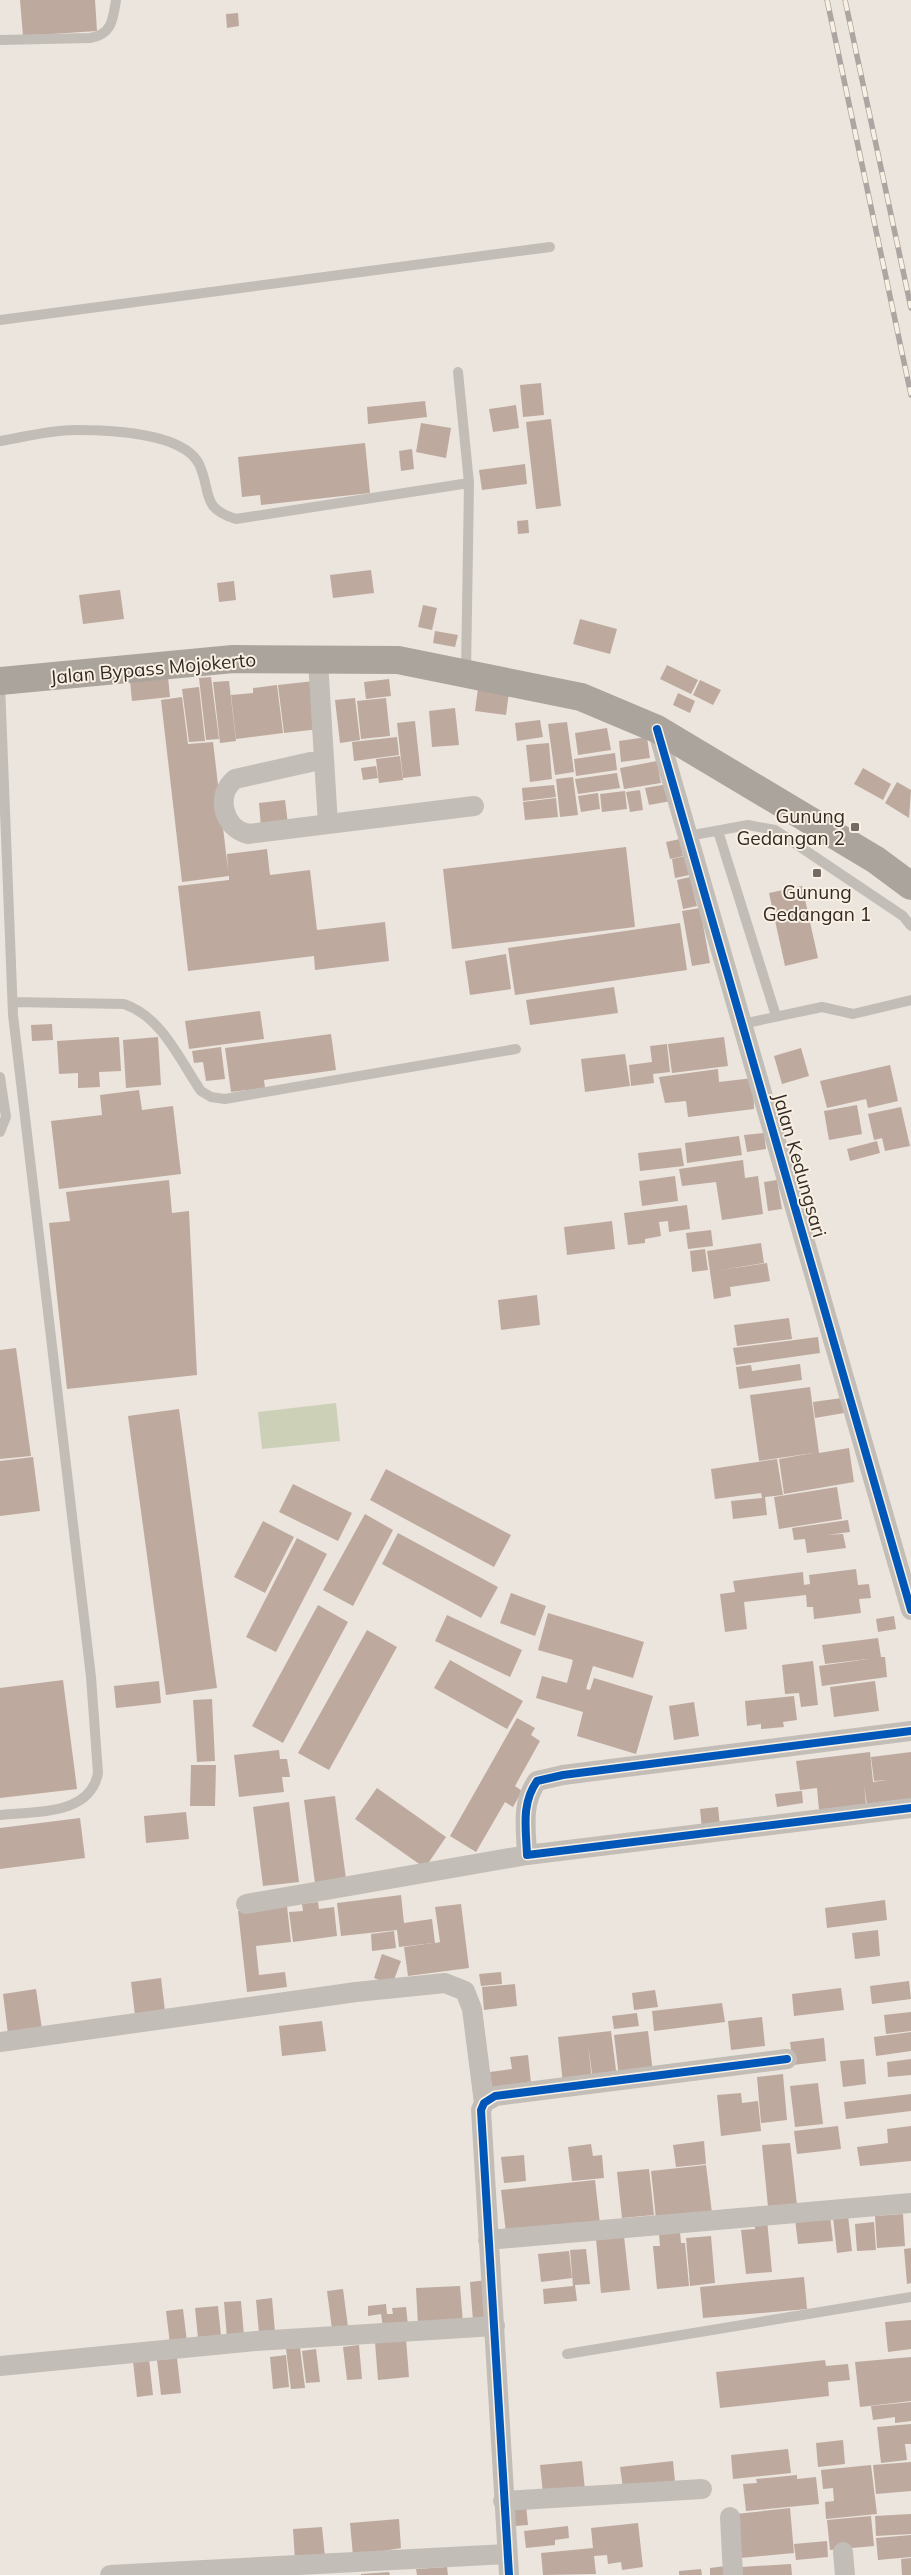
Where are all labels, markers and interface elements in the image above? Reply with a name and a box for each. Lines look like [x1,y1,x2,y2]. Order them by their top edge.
street label: Jalan Bypass Mojokerto [49,647,257,689]
place label: Gunung Gedangan 2 [736,804,845,850]
marker: Gunung Gedangan 2 [849,821,861,833]
marker: Gunung Gedangan 1 [811,867,823,879]
place label: Gunung Gedangan 1 [763,880,871,926]
street label: Jalan Kedungsari [768,1090,832,1240]

